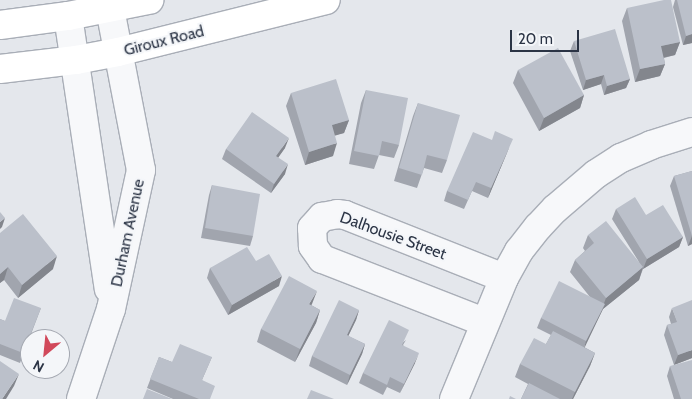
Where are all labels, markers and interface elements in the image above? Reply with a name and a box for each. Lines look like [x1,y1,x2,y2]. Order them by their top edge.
scale bar [512,20,581,52]
street label: Giroux Road [122,22,206,60]
text: 20 m [518,30,553,48]
street label: Durham Avenue [107,177,149,289]
street label: Dalhousie Street [337,208,449,264]
north arrow [20,329,70,379]
text: N [30,356,47,377]

